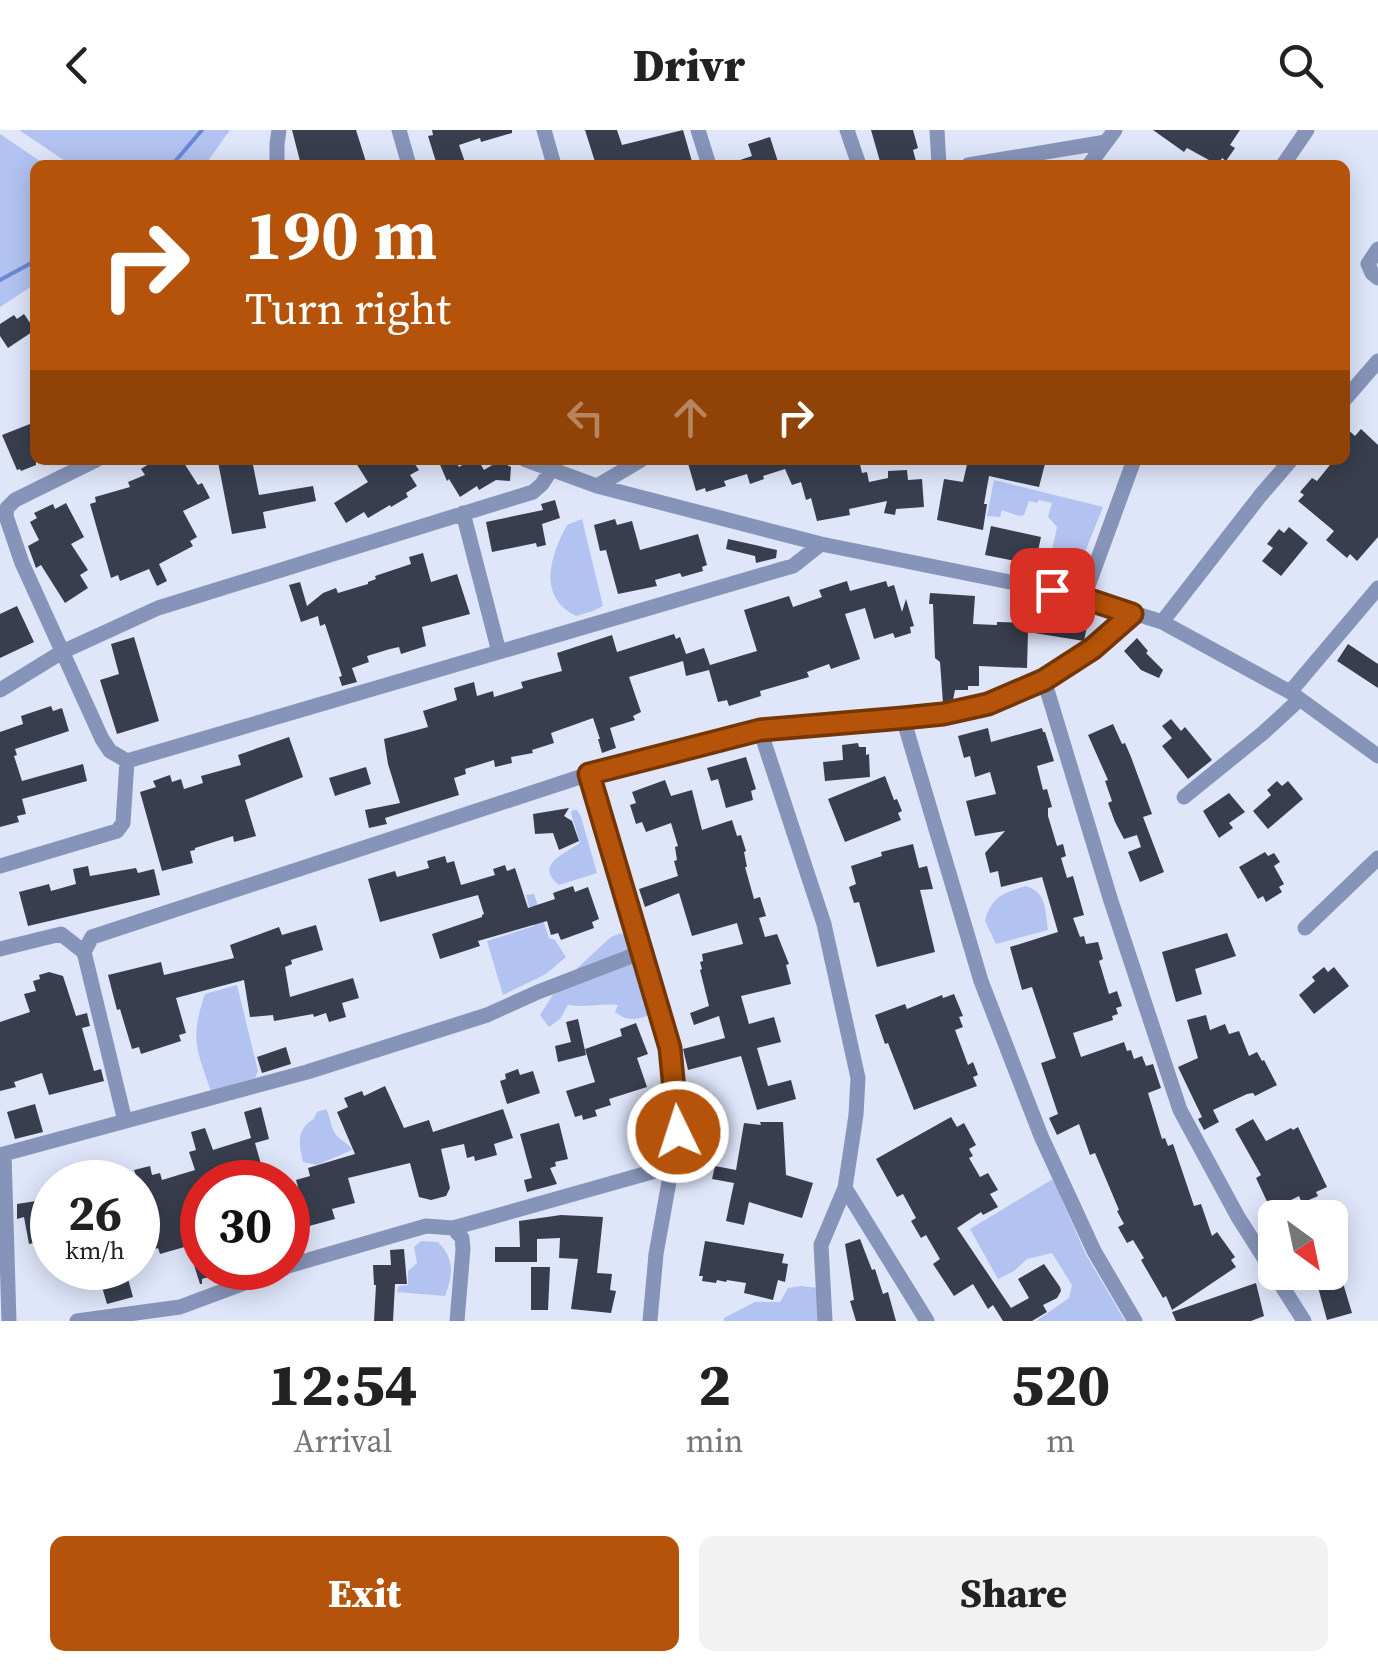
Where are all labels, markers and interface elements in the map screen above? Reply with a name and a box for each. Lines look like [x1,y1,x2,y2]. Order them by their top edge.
text: Drivr [633,34,745,96]
icon: back [50,38,105,93]
icon: search [1273,38,1328,93]
text: 190 m [245,186,437,282]
icon: right [80,200,210,330]
text: Turn right [245,277,451,339]
icon: left [558,390,613,445]
icon: ahead [663,390,718,445]
icon: right [768,390,823,445]
pin [1010,548,1095,633]
icon: arrive [1025,563,1080,618]
position arrow [626,1080,730,1184]
speed limit sign: 30 [180,1160,310,1290]
text: 26 [68,1178,122,1247]
north arrow [1258,1200,1348,1290]
map controls [1258,1200,1348,1290]
text: km/h [65,1233,125,1267]
text: 12:54 [268,1343,418,1425]
text: 2 [698,1343,731,1425]
text: 520 [1011,1343,1110,1425]
text: Arrival [293,1419,392,1463]
text: min [686,1419,743,1463]
text: m [1046,1419,1075,1463]
button: Exit [50,1536,679,1651]
button: Share [699,1536,1328,1651]

